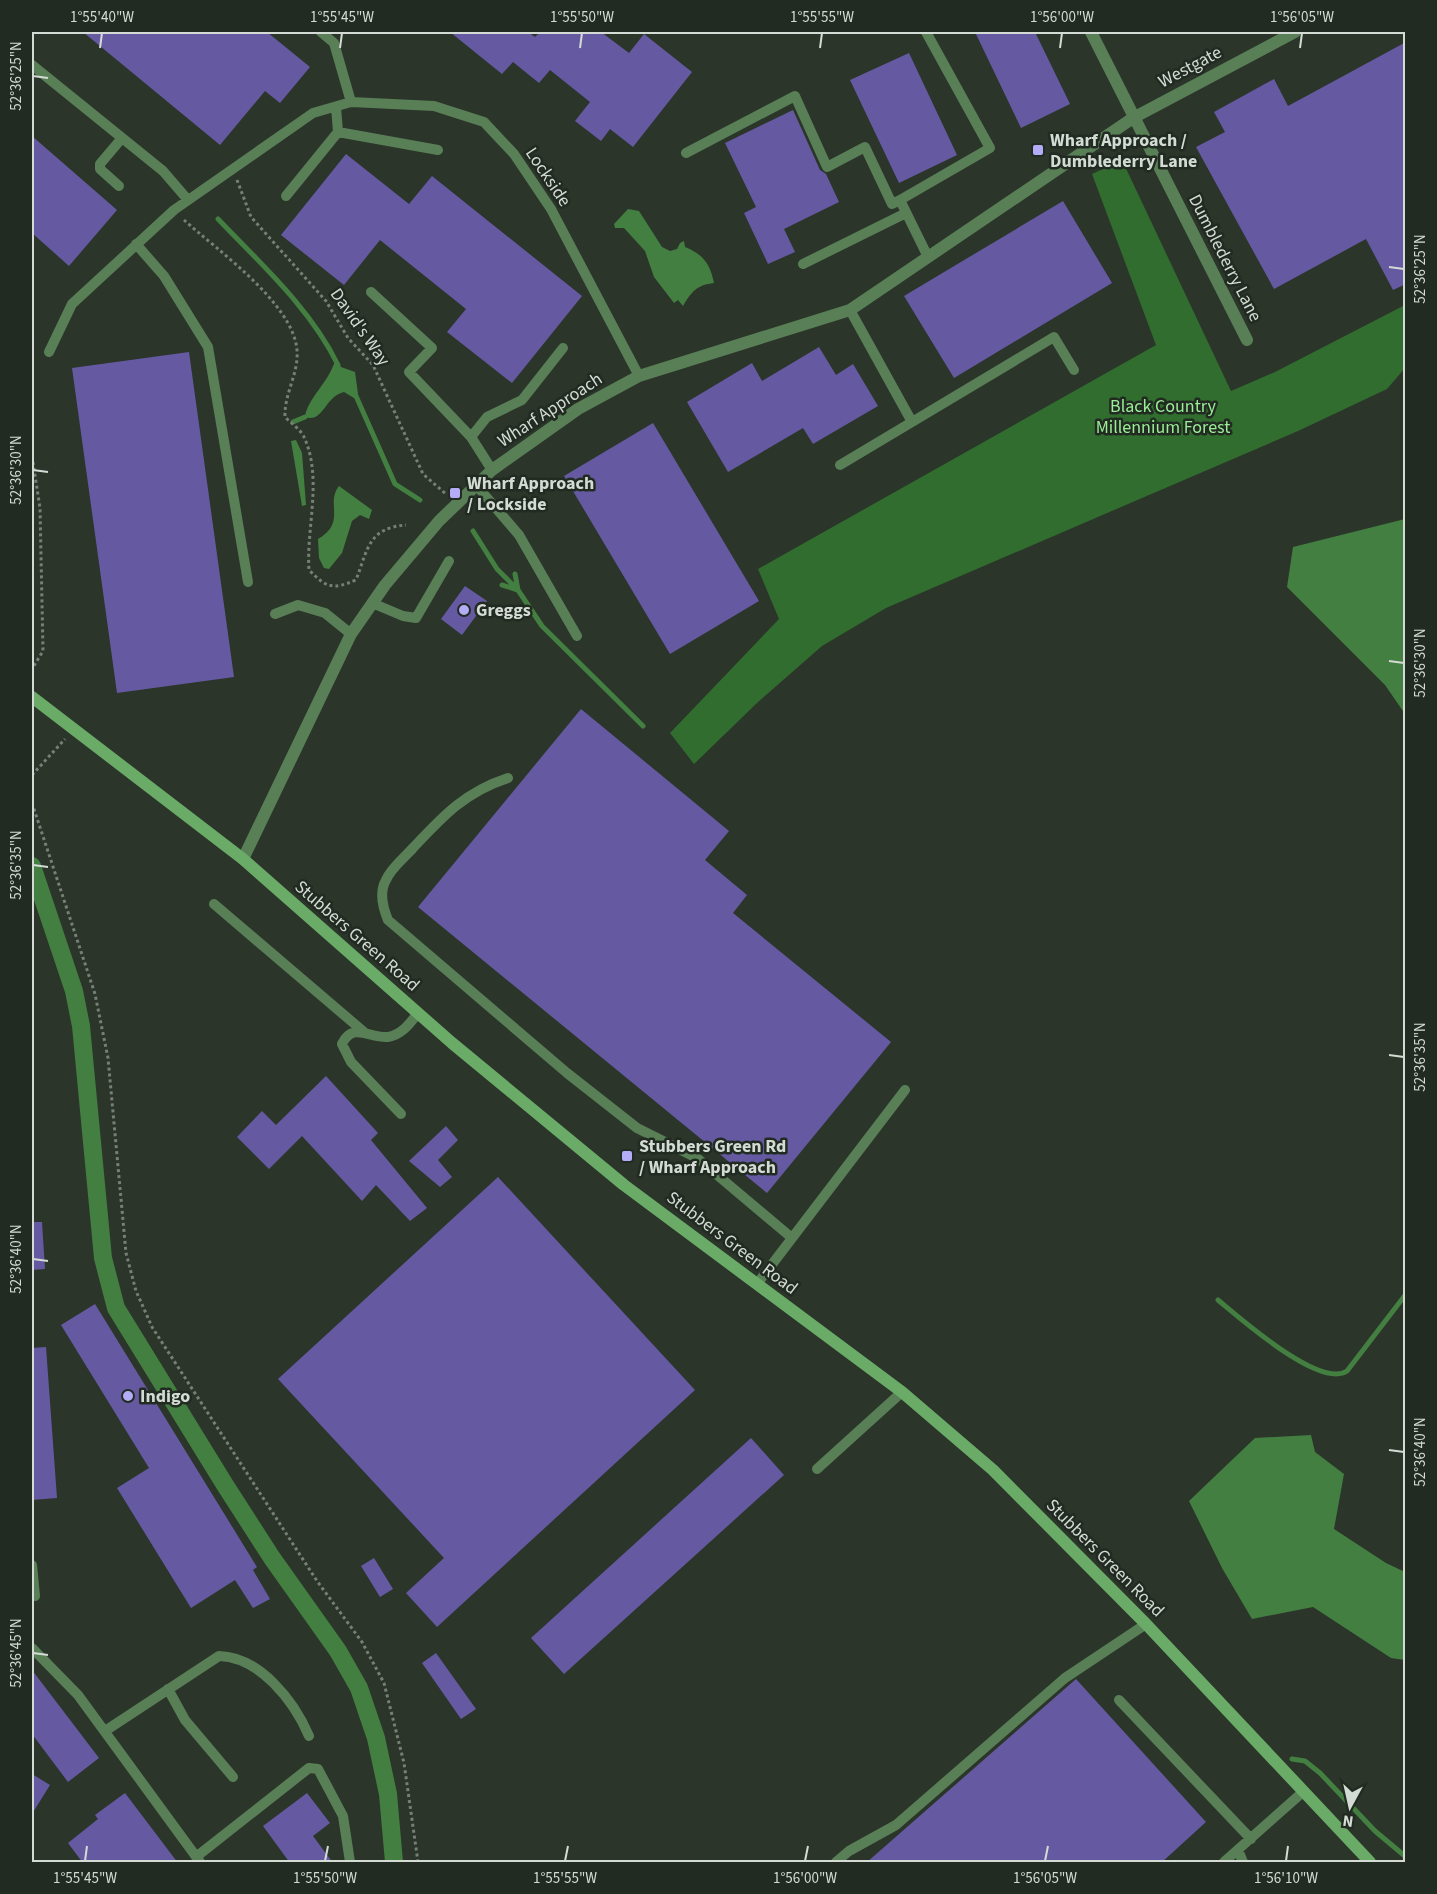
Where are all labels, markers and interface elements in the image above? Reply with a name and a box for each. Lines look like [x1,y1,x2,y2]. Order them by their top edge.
text: 1°55'40"W [70,7,134,28]
text: 1°55'45"W [310,7,374,28]
text: 1°55'50"W [550,7,614,28]
text: 1°55'55"W [790,7,854,28]
text: 1°56'00"W [1030,7,1094,28]
text: 1°56'05"W [1270,7,1334,28]
street label: Westgate [1154,40,1226,94]
text: 52°36'25"N [6,41,27,111]
place label: Wharf Approach / Dumblederry Lane [1050,128,1197,174]
street label: Lockside [519,143,577,212]
marker: Wharf Approach / Dumblederry Lane [1031,143,1045,157]
street label: Dumblederry Lane [1182,190,1268,326]
text: 52°36'25"N [1410,234,1431,304]
street label: David's Way [324,283,396,371]
street label: Wharf Approach [493,367,607,453]
park label: Black Country Millennium Forest [1096,394,1230,440]
text: 52°36'30"N [6,435,27,505]
place label: Wharf Approach / Lockside [467,471,594,517]
marker: Wharf Approach / Lockside [448,486,462,500]
place label: Greggs [476,598,531,623]
marker: Greggs [457,603,471,617]
text: 52°36'30"N [1410,628,1431,698]
text: 52°36'35"N [6,830,27,900]
street label: Stubbers Green Road [289,875,425,997]
text: 52°36'35"N [1410,1022,1431,1092]
place label: Stubbers Green Rd / Wharf Approach [639,1134,786,1180]
marker: Stubbers Green Rd / Wharf Approach [620,1149,634,1163]
street label: Stubbers Green Road [661,1185,803,1301]
text: 52°36'40"N [6,1224,27,1294]
place label: Indigo [140,1384,190,1409]
marker: Indigo [121,1389,135,1403]
text: 52°36'40"N [1410,1417,1431,1487]
street label: Stubbers Green Road [1040,1493,1170,1623]
text: 52°36'45"N [6,1618,27,1688]
north arrow [1320,1777,1380,1837]
text: N [1341,1809,1355,1832]
text: 1°55'45"W [53,1868,117,1889]
text: 1°55'50"W [293,1868,357,1889]
text: 1°55'55"W [533,1868,597,1889]
text: 1°56'00"W [773,1868,837,1889]
text: 1°56'05"W [1013,1868,1077,1889]
text: 1°56'10"W [1254,1868,1318,1889]

